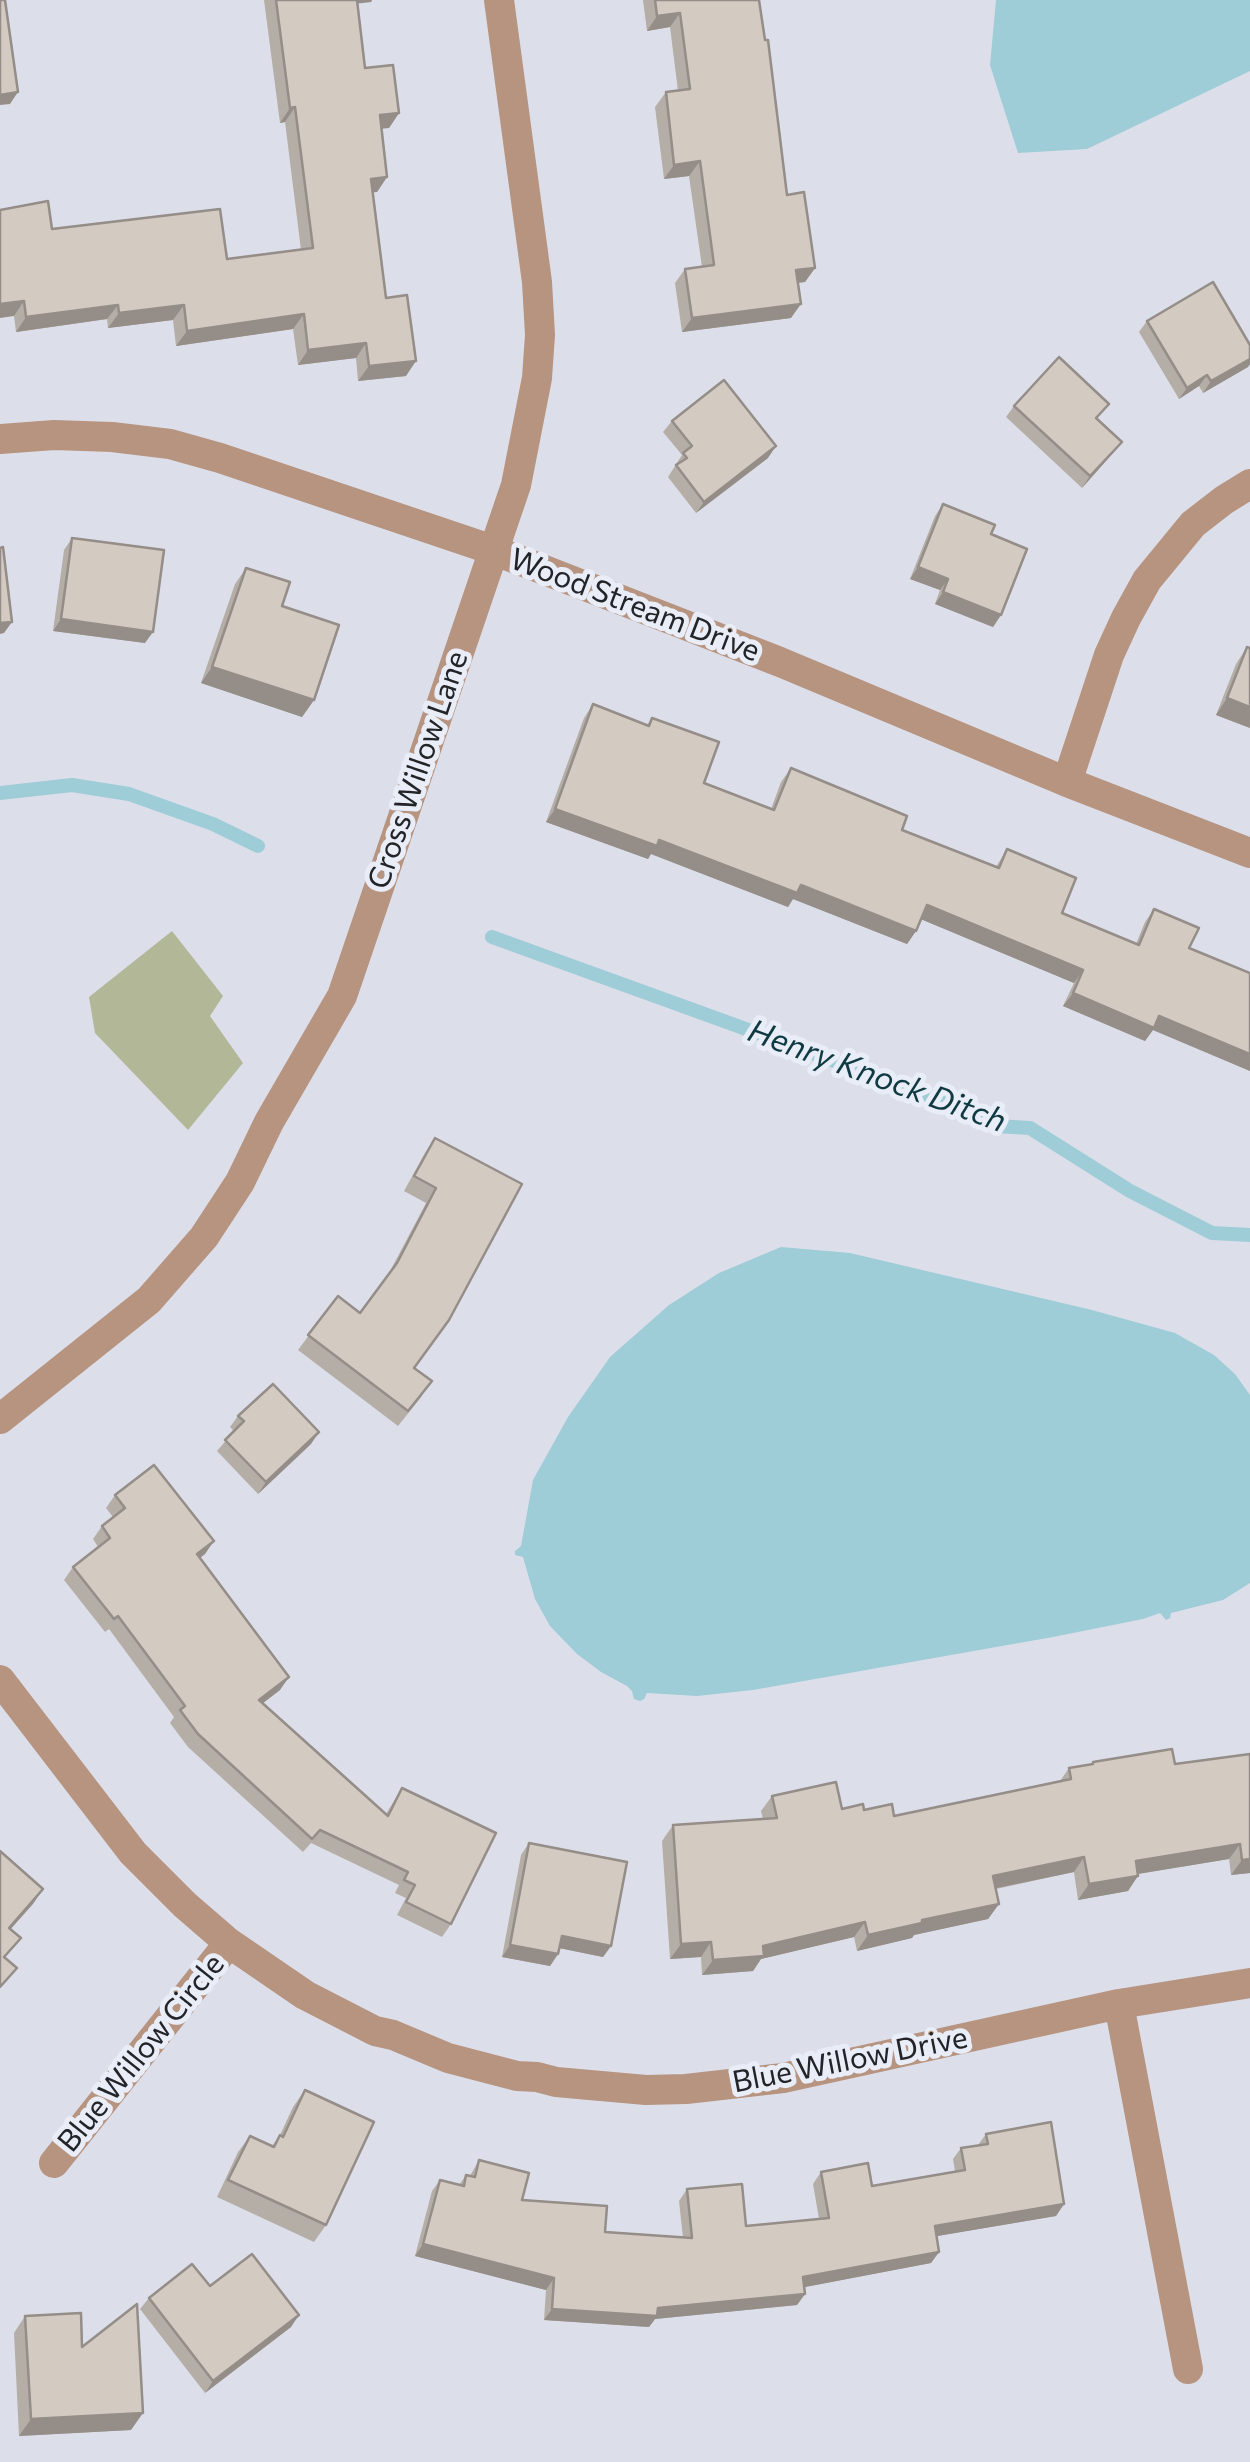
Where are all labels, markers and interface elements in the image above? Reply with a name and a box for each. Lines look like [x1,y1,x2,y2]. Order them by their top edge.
street label: Wood Stream Drive [505,541,765,669]
street label: Cross Willow Lane [360,646,476,894]
water label: Henry Knock Ditch [743,1011,1011,1141]
street label: Blue Willow Circle [50,1947,232,2159]
street label: Blue Willow Drive [730,2020,970,2100]

